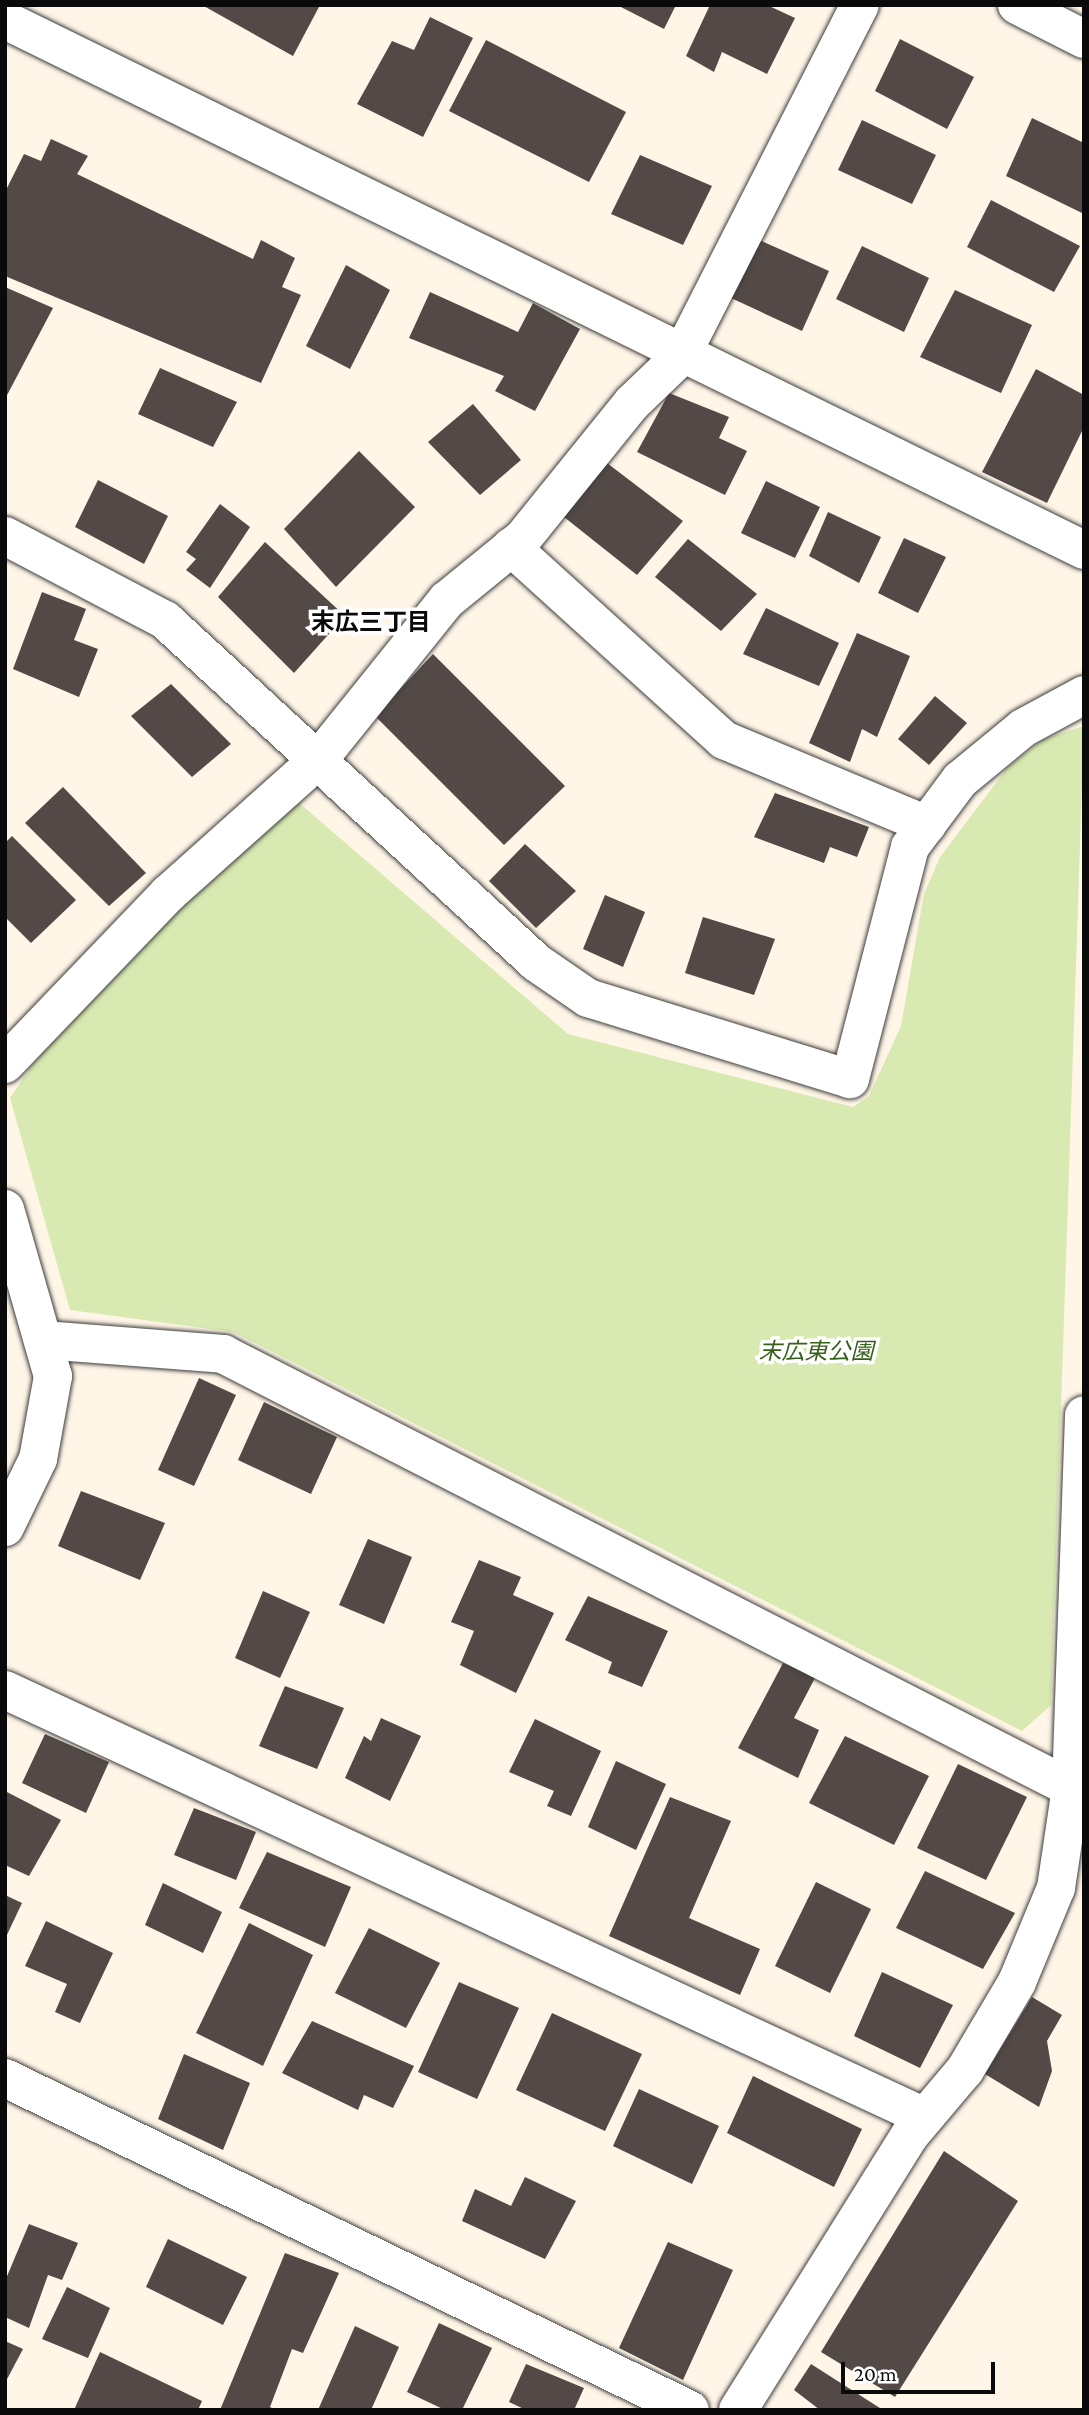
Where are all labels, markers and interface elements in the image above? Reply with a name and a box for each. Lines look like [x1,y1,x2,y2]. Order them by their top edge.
district label: 末広三丁目 [311,608,431,636]
park label: 末広東公園 [759,1337,873,1365]
scale bar [844,2348,998,2392]
text: 20 m [854,2362,897,2386]

